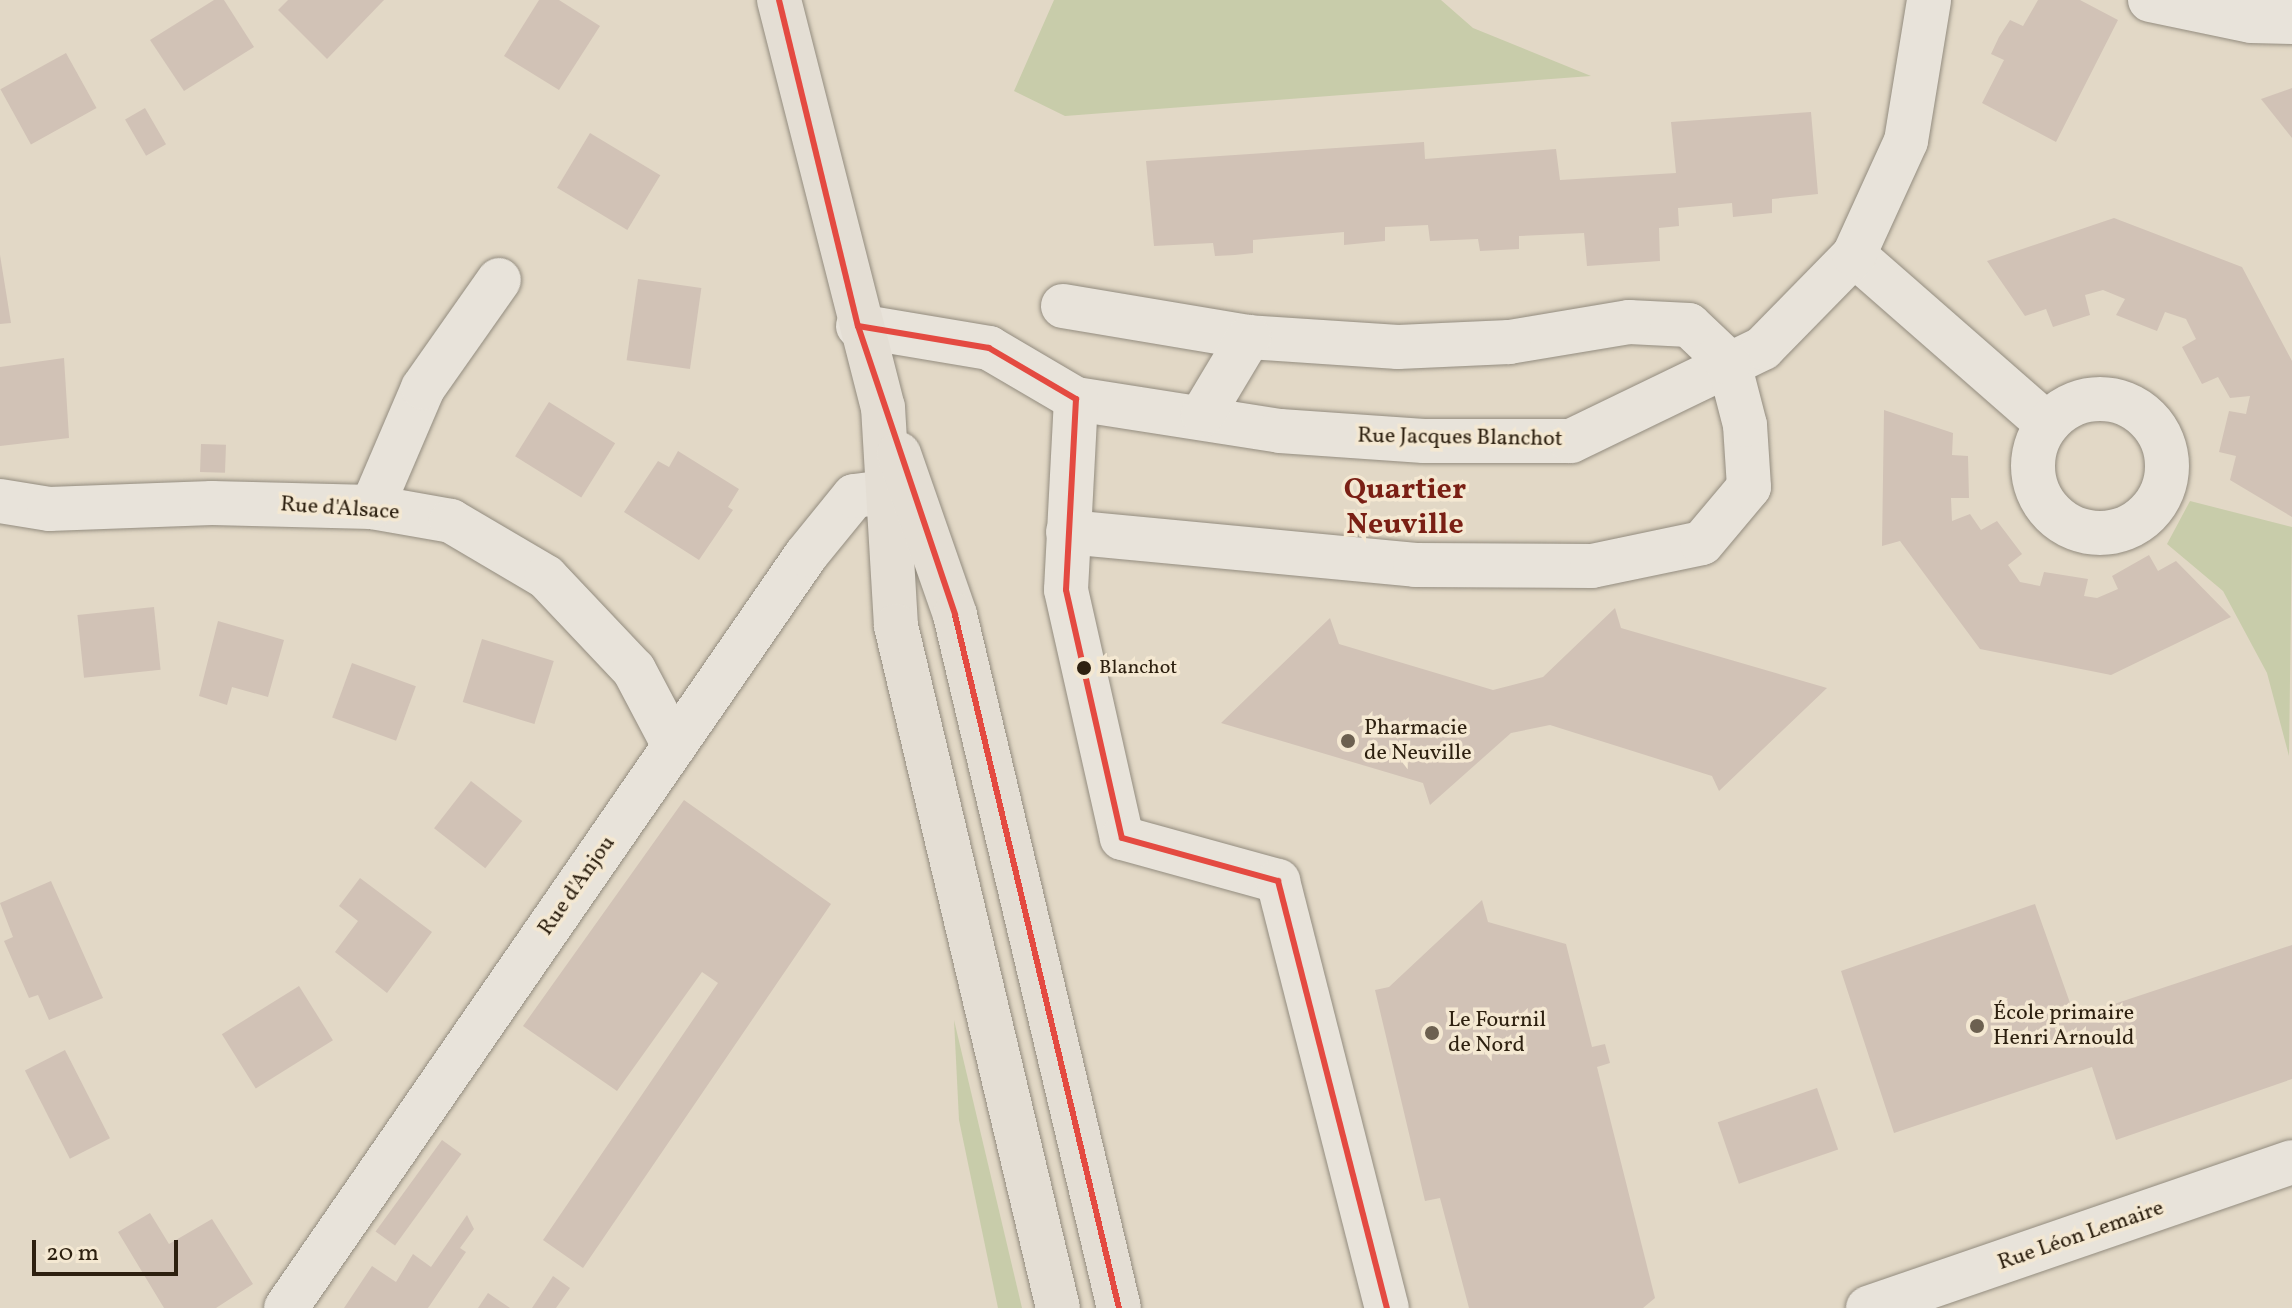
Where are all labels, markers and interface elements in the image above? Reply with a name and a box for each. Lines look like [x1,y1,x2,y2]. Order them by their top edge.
street label: Rue Jacques Blanchot [1357,423,1563,453]
district label: Quartier Neuville [1344,472,1466,542]
street label: Rue d'Alsace [279,492,401,526]
place label: Blanchot [1099,656,1177,680]
marker: Blanchot [1076,660,1092,676]
place label: Pharmacie de Neuville [1364,715,1472,766]
marker: Pharmacie de Neuville [1339,732,1357,750]
street label: Rue d'Anjou [533,831,621,941]
place label: École primaire Henri Arnould [1993,1000,2134,1052]
place label: Le Fournil de Nord [1448,1007,1546,1058]
marker: École primaire Henri Arnould [1968,1017,1986,1035]
marker: Le Fournil de Nord [1423,1024,1441,1042]
street label: Rue Léon Lemaire [1995,1195,2167,1277]
scale bar [36,1224,182,1274]
text: 20 m [46,1237,99,1271]

